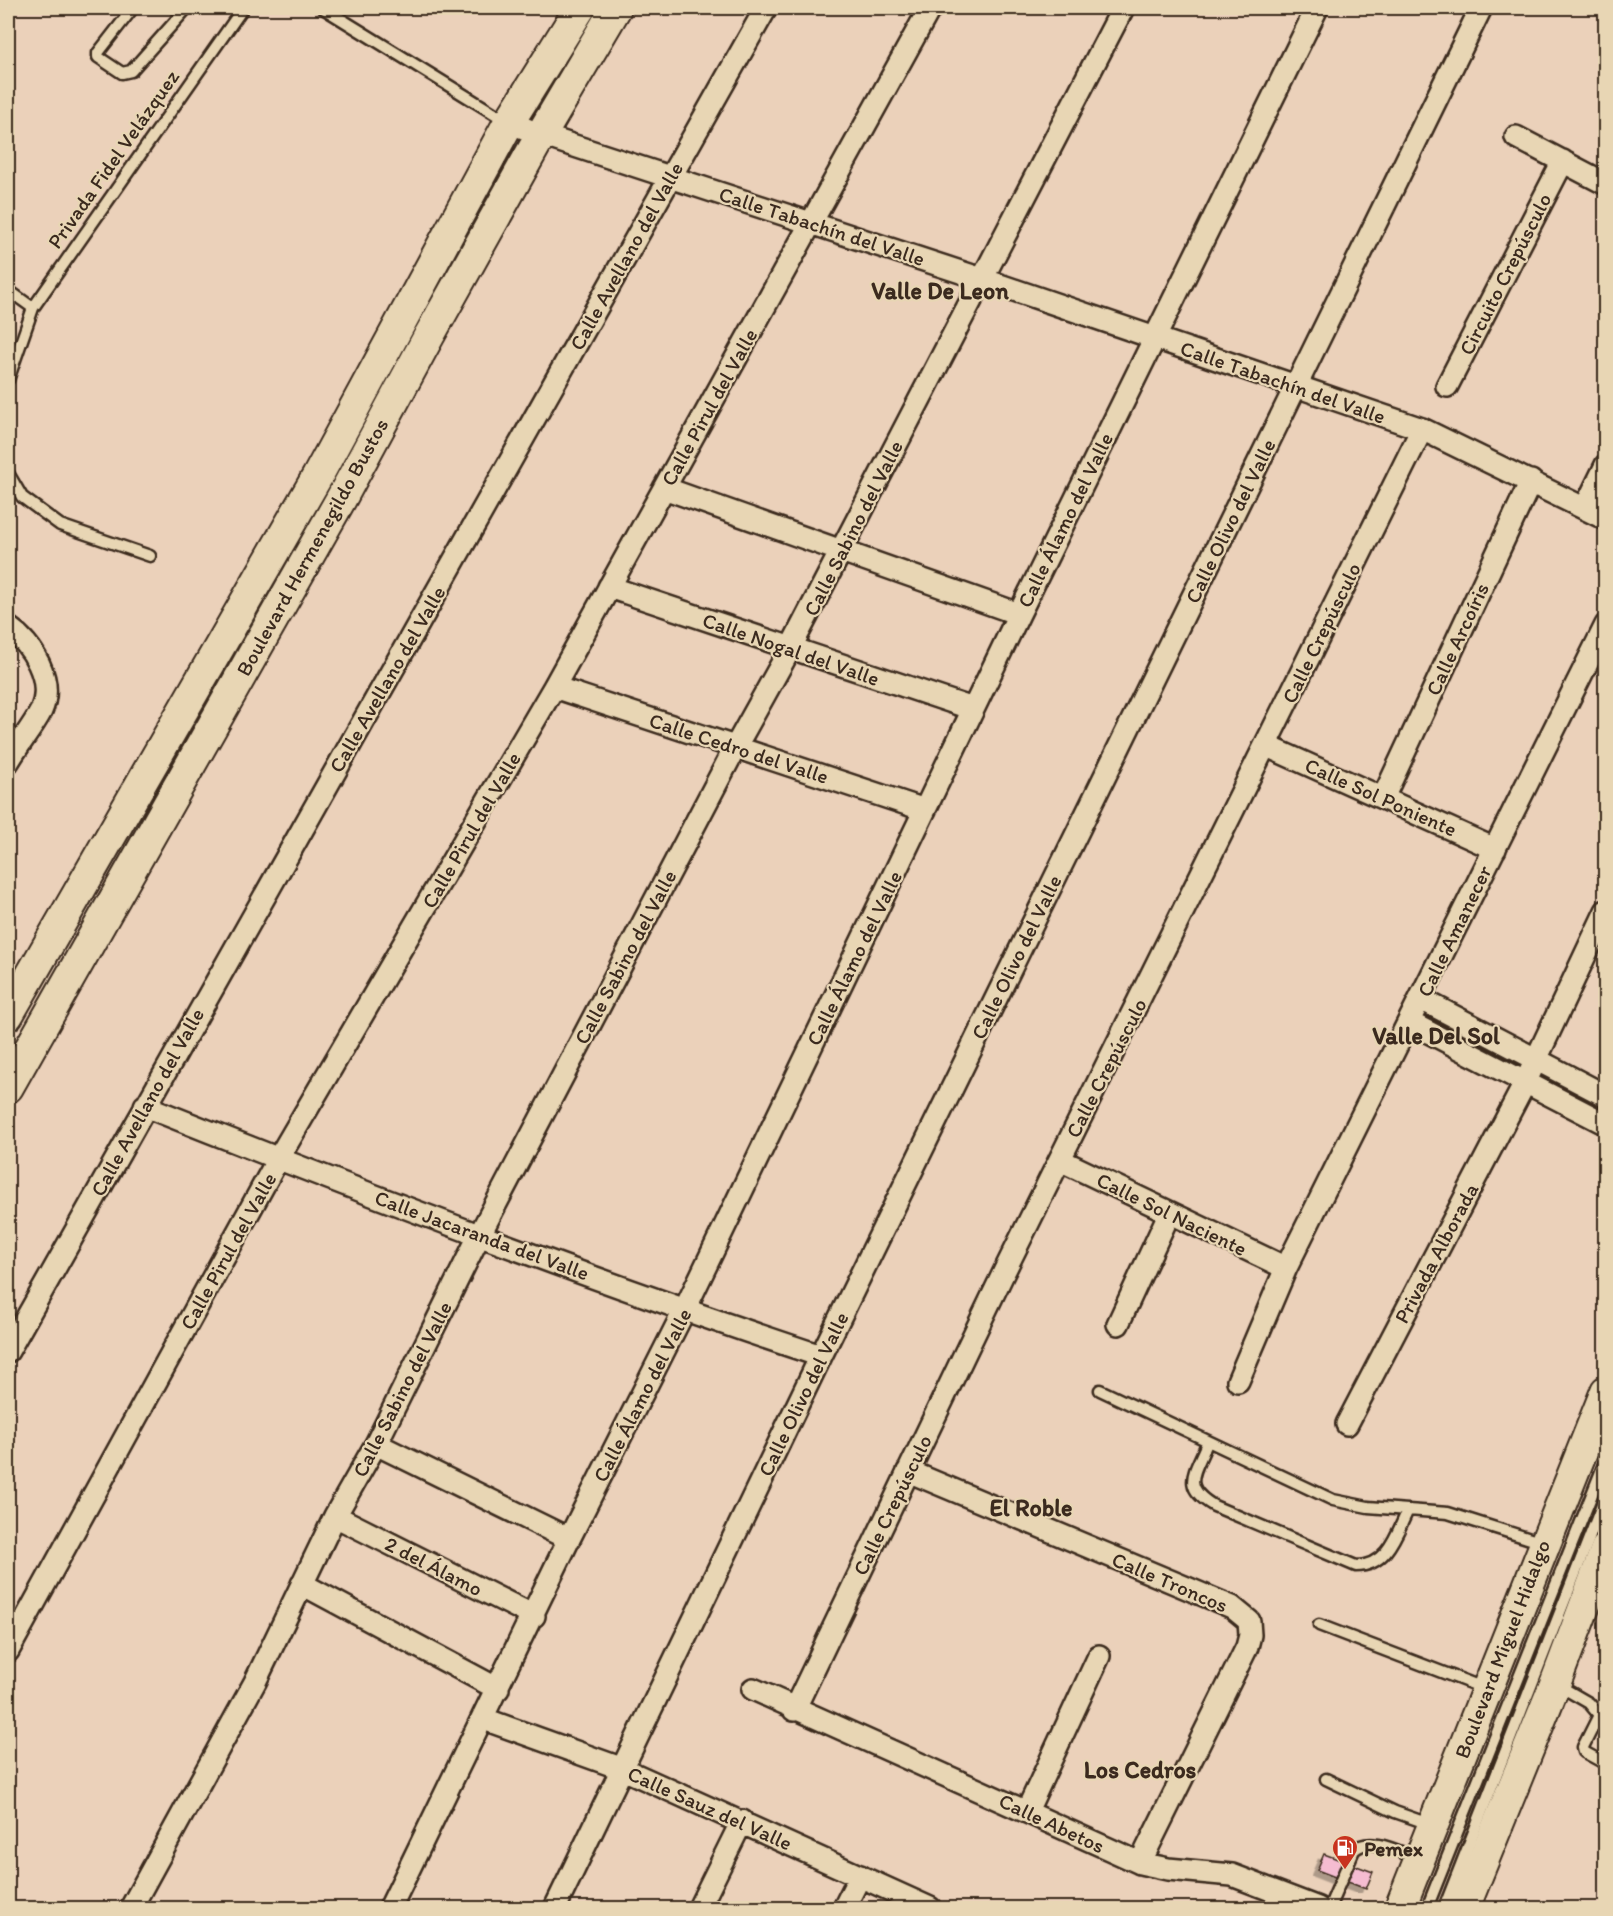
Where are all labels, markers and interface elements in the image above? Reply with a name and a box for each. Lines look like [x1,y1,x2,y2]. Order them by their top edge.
street label: Privada Fidel Velázquez [42,65,184,253]
street label: Calle Avellano del Valle [564,158,688,354]
street label: Calle Tabachín del Valle [716,181,928,271]
street label: Circuito Crepúsculo [1453,189,1557,359]
district label: Valle De Leon [871,276,1009,305]
street label: Calle Pirul del Valle [655,324,763,490]
street label: Calle Tabachín del Valle [1177,335,1389,429]
street label: Boulevard Hermenegildo Bustos [231,414,393,680]
street label: Calle Álamo del Valle [1012,429,1118,611]
street label: Calle Olivo del Valle [1179,435,1281,607]
street label: Calle Sabino del Valle [798,436,908,620]
street label: Calle Crepúsculo [1276,559,1366,707]
street label: Calle Arcoíris [1420,579,1494,699]
street label: Calle Avellano del Valle [323,581,451,777]
street label: Calle Nogal del Valle [699,607,883,691]
street label: Calle Cedro del Valle [646,707,832,789]
street label: Calle Pirul del Valle [416,748,526,912]
street label: Calle Sol Poniente [1301,752,1461,842]
street label: Calle Amanecer [1411,861,1497,1001]
street label: Calle Sabino del Valle [568,866,682,1048]
street label: Calle Álamo del Valle [801,867,907,1049]
street label: Calle Olivo del Valle [965,871,1067,1043]
street label: Calle Crepúsculo [1060,994,1152,1142]
street label: Calle Avellano del Valle [85,1004,209,1200]
district label: Valle Del Sol [1372,1021,1500,1050]
street label: Calle Sol Naciente [1093,1167,1251,1261]
street label: Calle Pirul del Valle [174,1168,282,1334]
street label: Privada Alborada [1389,1179,1483,1327]
street label: Calle Jacaranda del Valle [371,1185,593,1285]
street label: Calle Sabino del Valle [347,1297,457,1481]
street label: Calle Álamo del Valle [587,1304,697,1486]
street label: Calle Olivo del Valle [752,1308,854,1480]
street label: Calle Crepúsculo [847,1431,937,1579]
district label: El Roble [990,1493,1072,1522]
street label: 2 del Álamo [381,1531,487,1601]
street label: Boulevard Miguel Hidalgo [1449,1536,1555,1762]
street label: Calle Troncos [1108,1546,1232,1618]
district label: Los Cedros [1084,1755,1197,1784]
street label: Calle Sauz del Valle [624,1761,796,1855]
street label: Calle Abetos [995,1788,1109,1858]
fuel station icon: Pemex [1330,1833,1360,1871]
place label: Pemex [1364,1836,1423,1861]

